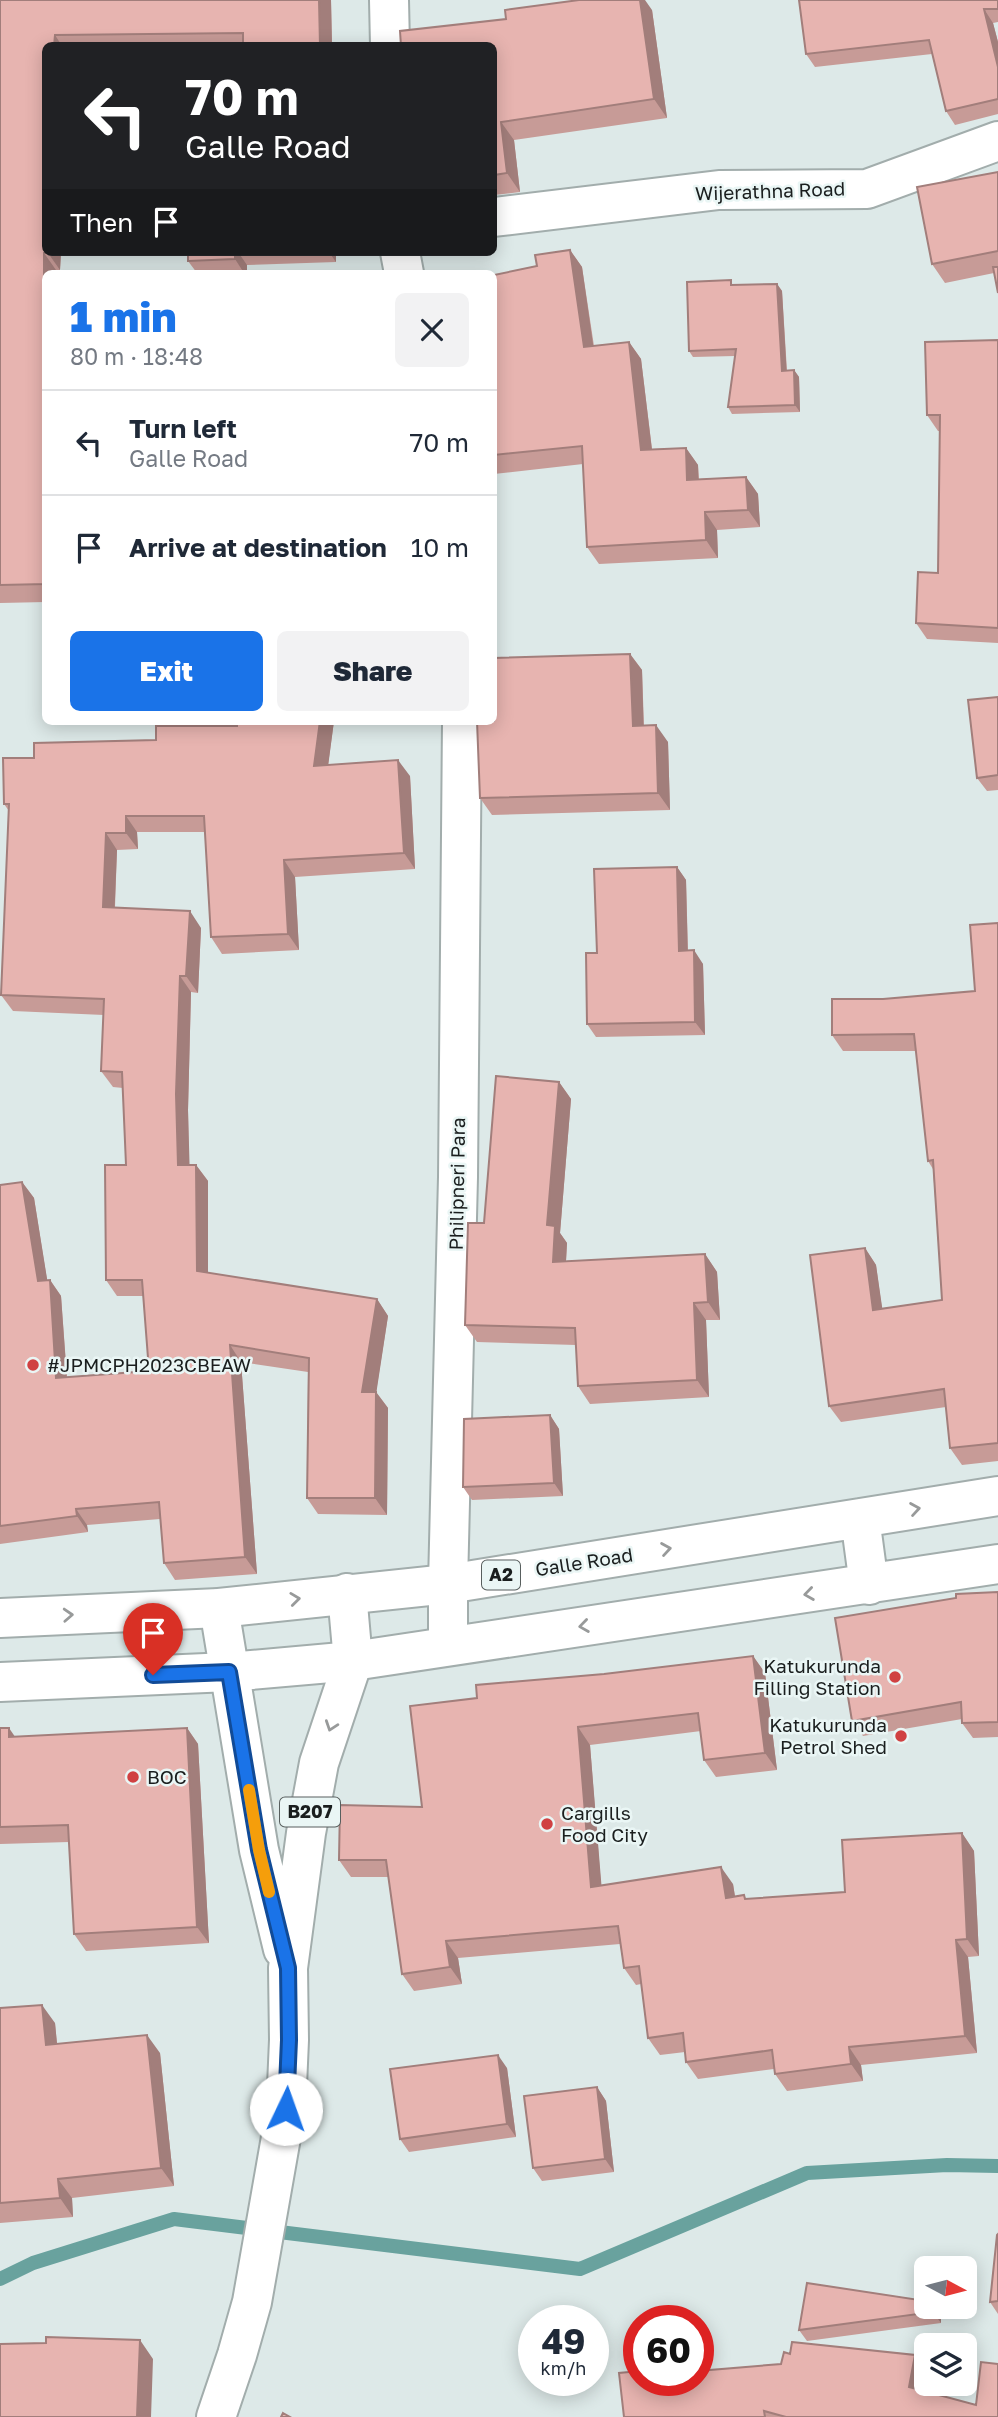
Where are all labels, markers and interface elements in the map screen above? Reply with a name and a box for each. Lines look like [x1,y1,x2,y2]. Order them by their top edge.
text: 70 m [185,67,299,126]
icon: left [70,70,161,161]
text: Galle Road [185,127,351,165]
street label: Wijerathna Road [695,176,845,205]
icon: arrive [147,203,185,241]
text: Then [70,207,133,238]
text: 1 min [70,291,177,341]
button: close [395,293,469,367]
text: 80 m · 18:48 [70,342,203,370]
text: Turn left [129,413,237,444]
icon: left [70,424,108,462]
text: 70 m [410,427,469,458]
text: Galle Road [129,444,248,472]
icon: arrive [70,529,108,567]
text: Arrive at destination [129,532,387,563]
text: 10 m [411,532,469,563]
button: Exit [70,631,263,711]
button: Share [277,631,469,711]
street label: Philipneri Para [444,1117,469,1251]
place label: #JPMCPH2023CBEAW [47,1353,251,1376]
marker: #JPMCPH2023CBEAW [25,1357,41,1373]
one-way arrow [909,1502,921,1517]
street label: Galle Road [534,1542,634,1581]
one-way arrow [660,1542,672,1557]
road number: A2 [482,1560,520,1590]
one-way arrow [804,1586,815,1601]
one-way arrow [289,1591,301,1606]
pin [123,1603,183,1675]
one-way arrow [63,1608,74,1623]
icon: arrive [134,1614,172,1652]
one-way arrow [578,1619,590,1634]
place label: Katukurunda Filling Station [754,1654,881,1699]
marker: Katukurunda Filling Station [887,1669,903,1685]
place label: Katukurunda Petrol Shed [769,1713,887,1758]
one-way arrow [325,1719,339,1731]
marker: Katukurunda Petrol Shed [893,1728,909,1744]
place label: BOC [147,1765,187,1788]
marker: BOC [125,1769,141,1785]
road number: B207 [280,1798,340,1826]
place label: Cargills Food City [561,1801,648,1846]
marker: Cargills Food City [539,1816,555,1832]
position arrow [249,2072,323,2146]
north arrow [914,2256,976,2319]
map controls [914,2256,977,2396]
speed limit sign: 60 [623,2305,714,2396]
text: 49 [541,2320,586,2362]
button: layers [914,2333,977,2396]
text: km/h [541,2357,586,2379]

